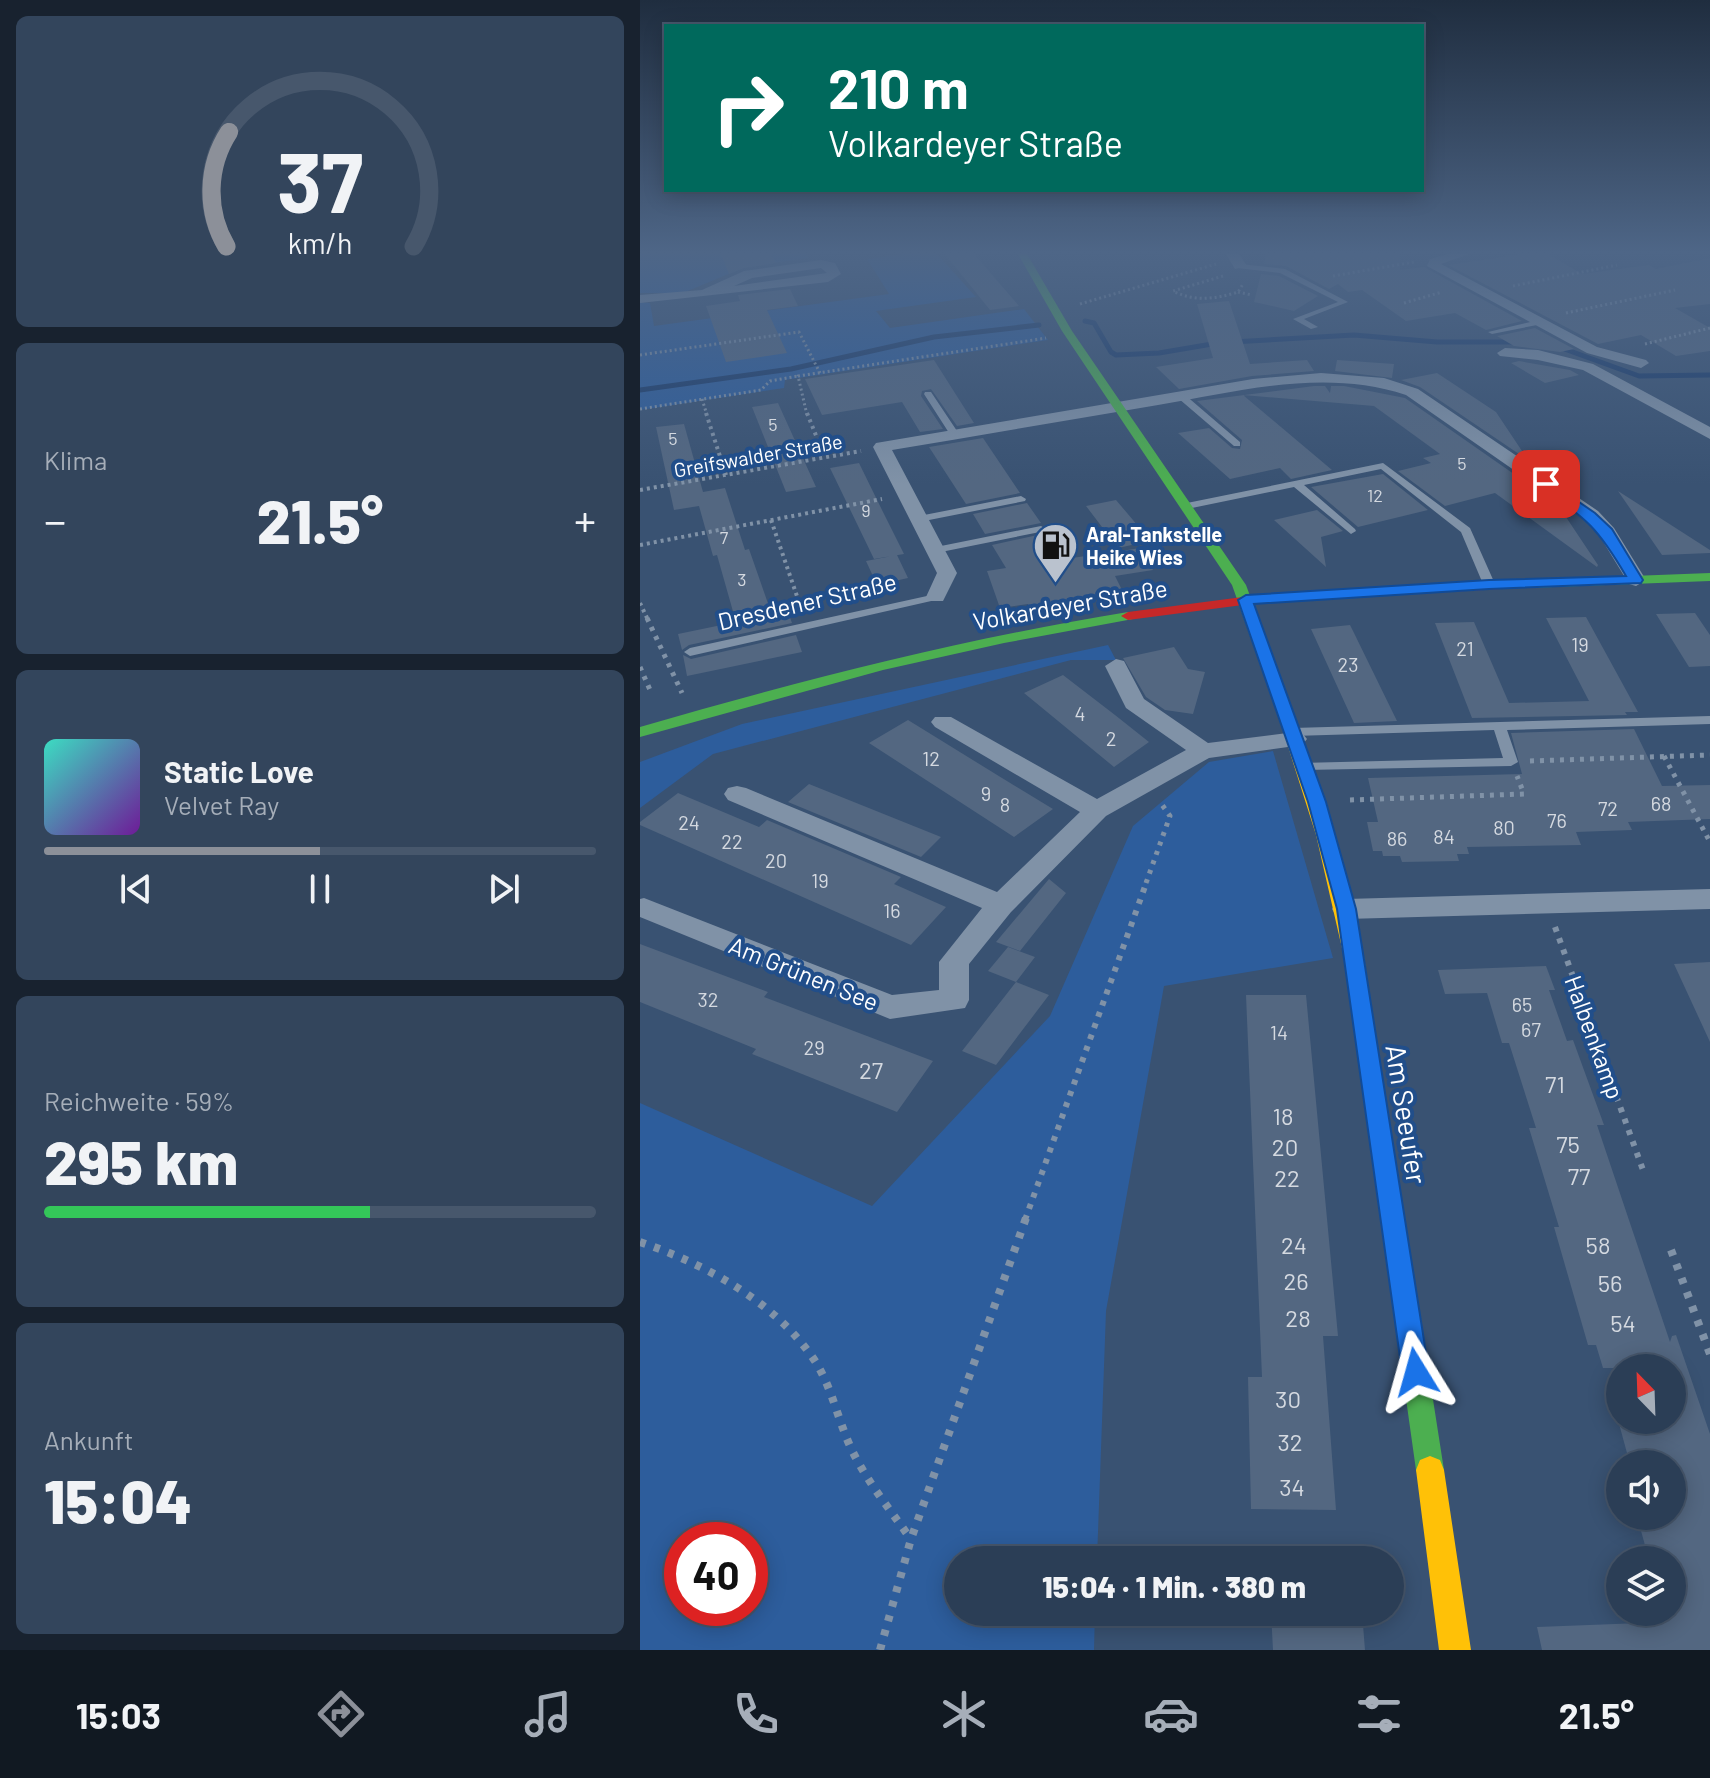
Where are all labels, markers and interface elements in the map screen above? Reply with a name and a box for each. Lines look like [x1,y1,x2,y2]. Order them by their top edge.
text: 210 m [828,53,969,120]
icon: right [696,56,800,160]
text: Volkardeyer Straße [828,121,1123,164]
text: 37 [277,130,363,230]
text: km/h [288,226,352,261]
house number: 5 [768,413,778,435]
house number: 5 [668,427,678,449]
street label: Greifswalder Straße [672,428,844,482]
text: Klima [44,444,107,475]
pin [1512,450,1580,518]
house number: 5 [1457,452,1467,474]
icon: arrive [1524,462,1568,506]
text: 21.5° [257,484,383,556]
house number: 12 [1367,484,1383,506]
text: − [44,493,66,546]
text: + [574,493,596,546]
house number: 9 [861,499,871,521]
fuel station icon: Aral-Tankstelle Heike Wies [1031,522,1079,585]
place label: Aral-Tankstelle Heike Wies [1086,522,1222,569]
house number: 7 [720,526,729,548]
street label: Dresdener Straße [715,566,899,636]
house number: 3 [737,568,747,590]
street label: Volkardeyer Straße [971,573,1169,635]
house number: 19 [1571,632,1589,656]
house number: 21 [1456,636,1474,660]
house number: 23 [1338,652,1358,676]
house number: 4 [1074,701,1086,725]
house number: 2 [1106,726,1116,750]
house number: 12 [922,746,940,770]
text: Static Love [164,753,314,789]
house number: 9 [981,781,991,805]
text: Velvet Ray [164,789,279,820]
house number: 68 [1651,791,1671,815]
house number: 8 [1000,792,1010,816]
house number: 72 [1598,796,1618,820]
house number: 76 [1547,808,1567,832]
house number: 24 [678,810,700,834]
house number: 80 [1493,815,1515,839]
house number: 84 [1433,824,1455,848]
house number: 86 [1387,826,1407,850]
house number: 22 [721,829,743,853]
house number: 20 [765,848,787,872]
icon: previous [114,867,158,911]
icon: pause [298,867,342,911]
icon: next [482,867,526,911]
house number: 19 [811,868,829,892]
house number: 16 [883,898,901,922]
street label: Am Grünen See [725,930,883,1016]
street label: Halbenkamp [1559,971,1631,1103]
house number: 32 [697,987,719,1011]
house number: 65 [1512,992,1532,1016]
house number: 67 [1521,1017,1541,1041]
house number: 14 [1270,1020,1288,1044]
house number: 29 [803,1035,825,1059]
street label: Am Seeufer [1379,1042,1435,1186]
house number: 27 [859,1055,883,1084]
house number: 71 [1545,1069,1565,1098]
text: Reichweite · 59% [44,1085,234,1116]
house number: 18 [1273,1101,1293,1130]
text: 295 km [44,1125,238,1197]
house number: 75 [1556,1129,1580,1158]
house number: 20 [1272,1132,1298,1161]
house number: 77 [1568,1161,1590,1190]
house number: 22 [1274,1163,1300,1192]
house number: 24 [1281,1230,1307,1259]
house number: 58 [1586,1230,1610,1259]
house number: 26 [1283,1266,1309,1295]
house number: 56 [1598,1268,1622,1297]
house number: 28 [1285,1303,1311,1332]
house number: 54 [1610,1308,1636,1337]
position arrow [1374,1330,1458,1414]
north arrow [1606,1354,1686,1434]
map controls [1606,1354,1686,1626]
house number: 30 [1275,1384,1301,1413]
text: Ankunft [44,1424,133,1455]
house number: 32 [1277,1427,1303,1456]
button: sound [1606,1450,1686,1530]
text: 15:04 [44,1464,192,1536]
house number: 34 [1279,1472,1305,1501]
speed limit sign: 40 [664,1522,768,1626]
button: layers [1606,1546,1686,1626]
text: 15:04 · 1 Min. · 380 m [1042,1568,1306,1604]
icon: directions [313,1686,369,1742]
icon: music [520,1686,576,1742]
icon: phone [728,1686,784,1742]
icon: climate [936,1686,992,1742]
icon: car [1143,1686,1199,1742]
icon: filters [1351,1686,1407,1742]
text: 15:03 [76,1693,161,1736]
text: 21.5° [1559,1693,1634,1736]

